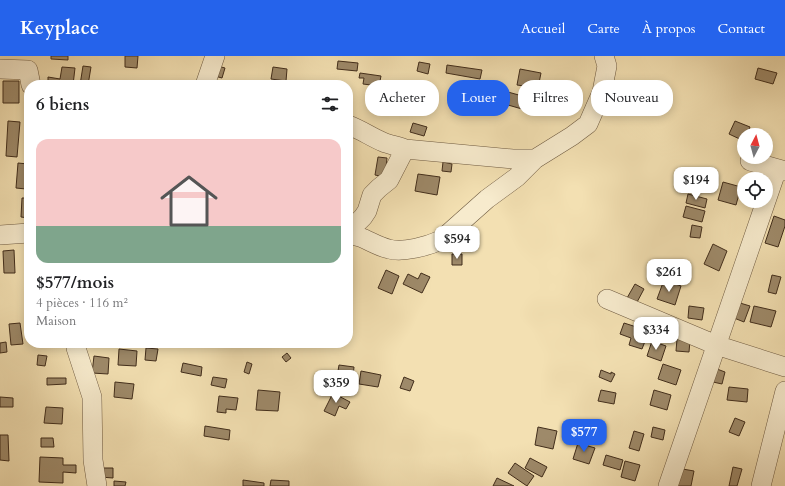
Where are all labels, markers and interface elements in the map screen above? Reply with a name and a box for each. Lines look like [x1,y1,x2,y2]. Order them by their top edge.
text: Keyplace [20,15,99,41]
text: Accueil [521,19,565,38]
text: Carte [587,19,620,38]
text: À propos [642,19,695,38]
text: Contact [717,19,765,38]
chip: Acheter [365,80,439,116]
chip: Louer [447,80,510,116]
chip: Filtres [518,80,583,116]
chip: Nouveau [591,80,673,116]
text: 6 biens [36,93,89,116]
icon: filters [319,93,341,115]
north arrow [737,128,773,164]
map controls [737,128,773,208]
icon: home [153,165,225,237]
pin: $194 [672,167,720,201]
text: $194 [683,171,709,189]
button: locate [737,172,773,208]
pin: $594 [433,226,481,260]
text: $594 [444,230,470,248]
pin: $261 [645,259,693,293]
text: $261 [656,263,682,281]
text: $577/mois [36,271,114,294]
text: 4 pièces · 116 m² [36,294,128,312]
text: Maison [36,312,76,330]
pin: $334 [632,317,680,351]
text: $334 [643,321,669,339]
pin: $359 [312,370,360,404]
text: $359 [323,374,349,392]
pin: $577 [560,419,608,453]
text: $577 [571,423,597,441]

